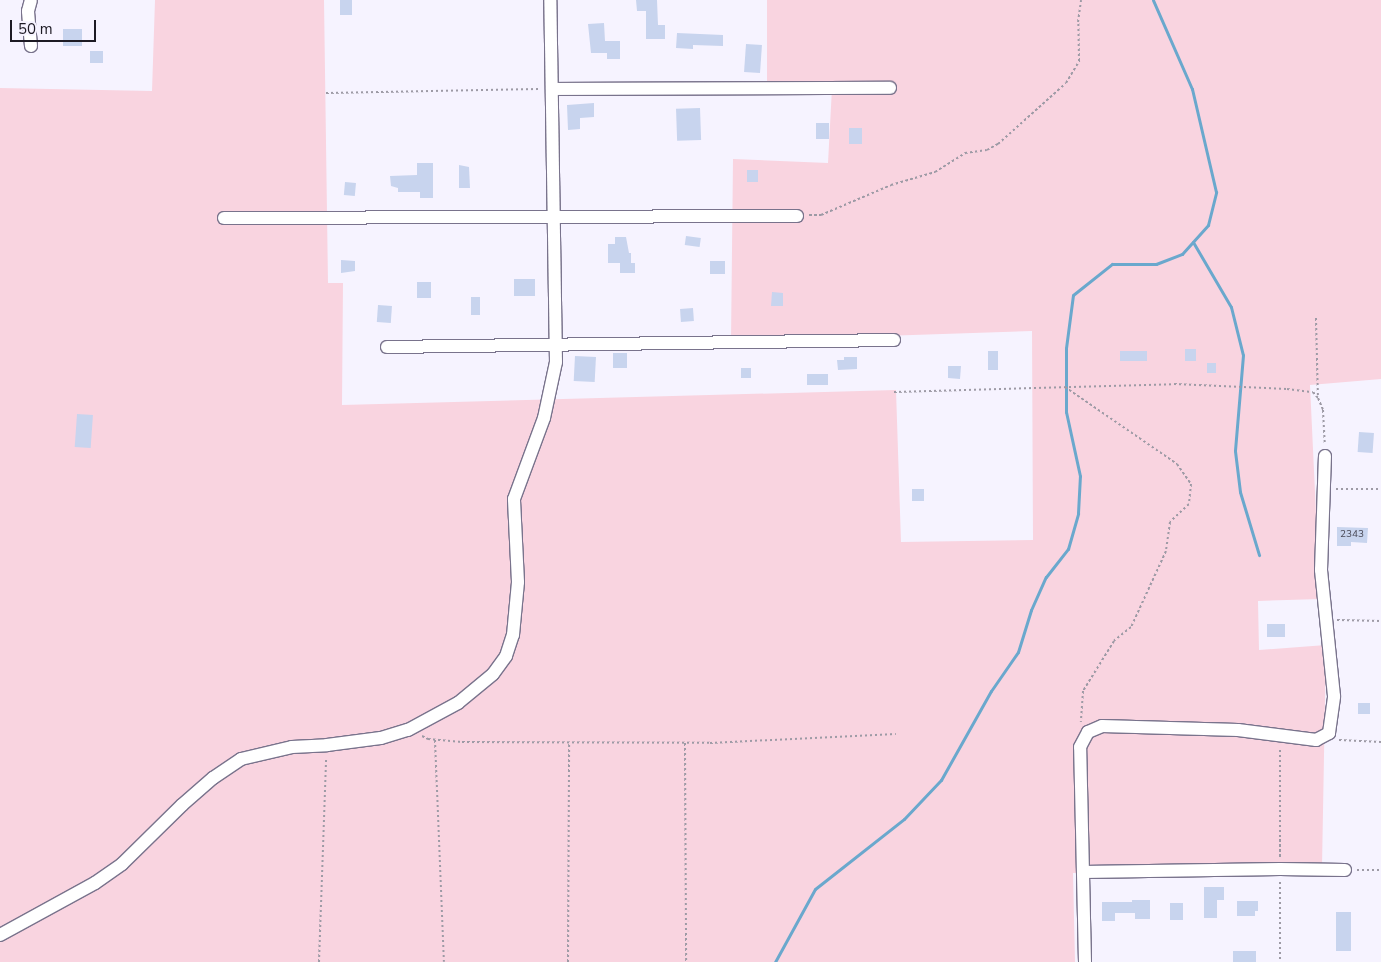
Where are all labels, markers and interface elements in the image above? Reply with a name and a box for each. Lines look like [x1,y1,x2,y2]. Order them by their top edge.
scale bar [12,10,99,42]
text: 50 m [18,19,53,39]
house number: 2343 [1340,529,1364,541]

